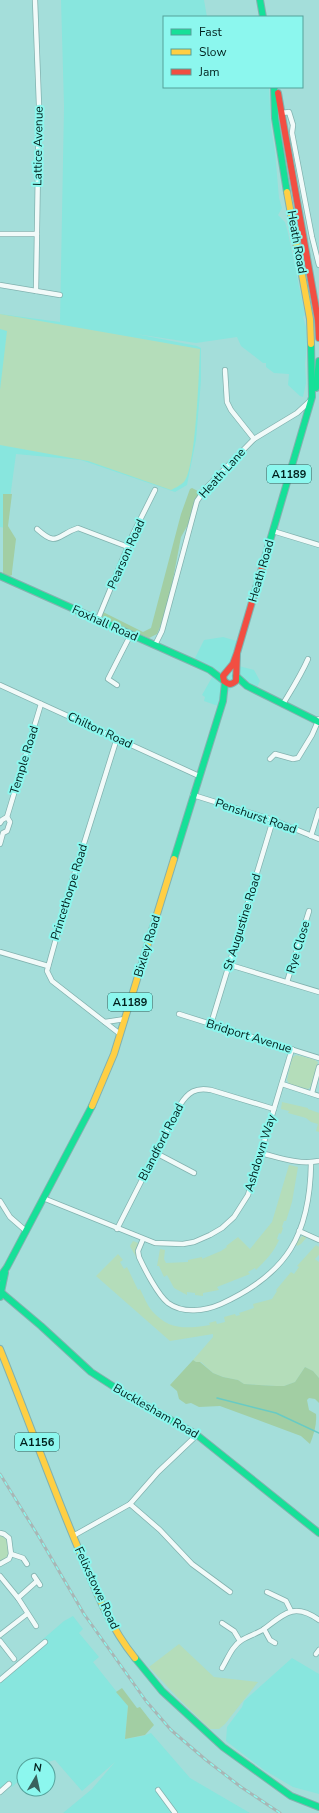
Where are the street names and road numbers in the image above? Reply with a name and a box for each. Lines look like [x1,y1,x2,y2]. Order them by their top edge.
street label: Lattice Avenue [29,106,47,186]
street label: Heath Road [284,209,310,275]
street label: Heath Lane [195,445,249,501]
road number: A1189 [267,465,311,483]
street label: Pearson Road [104,517,148,591]
street label: Heath Road [245,538,277,604]
street label: Foxhall Road [70,601,140,645]
street label: Chilton Road [65,708,135,752]
street label: Temple Road [6,724,42,796]
street label: Penshurst Road [213,795,299,837]
street label: Princethorpe Road [47,842,91,942]
street label: St Augustine Road [220,871,264,973]
street label: Bixley Road [130,913,164,979]
street label: Rye Close [282,919,314,975]
road number: A1189 [108,993,152,1011]
street label: Bridport Avenue [204,1015,294,1057]
street label: Blandford Road [135,1101,187,1183]
street label: Ashdown Way [241,1112,280,1194]
street label: Bucklesham Road [110,1380,202,1442]
road number: A1156 [15,1433,59,1451]
street label: Felixstowe Road [71,1544,123,1632]

